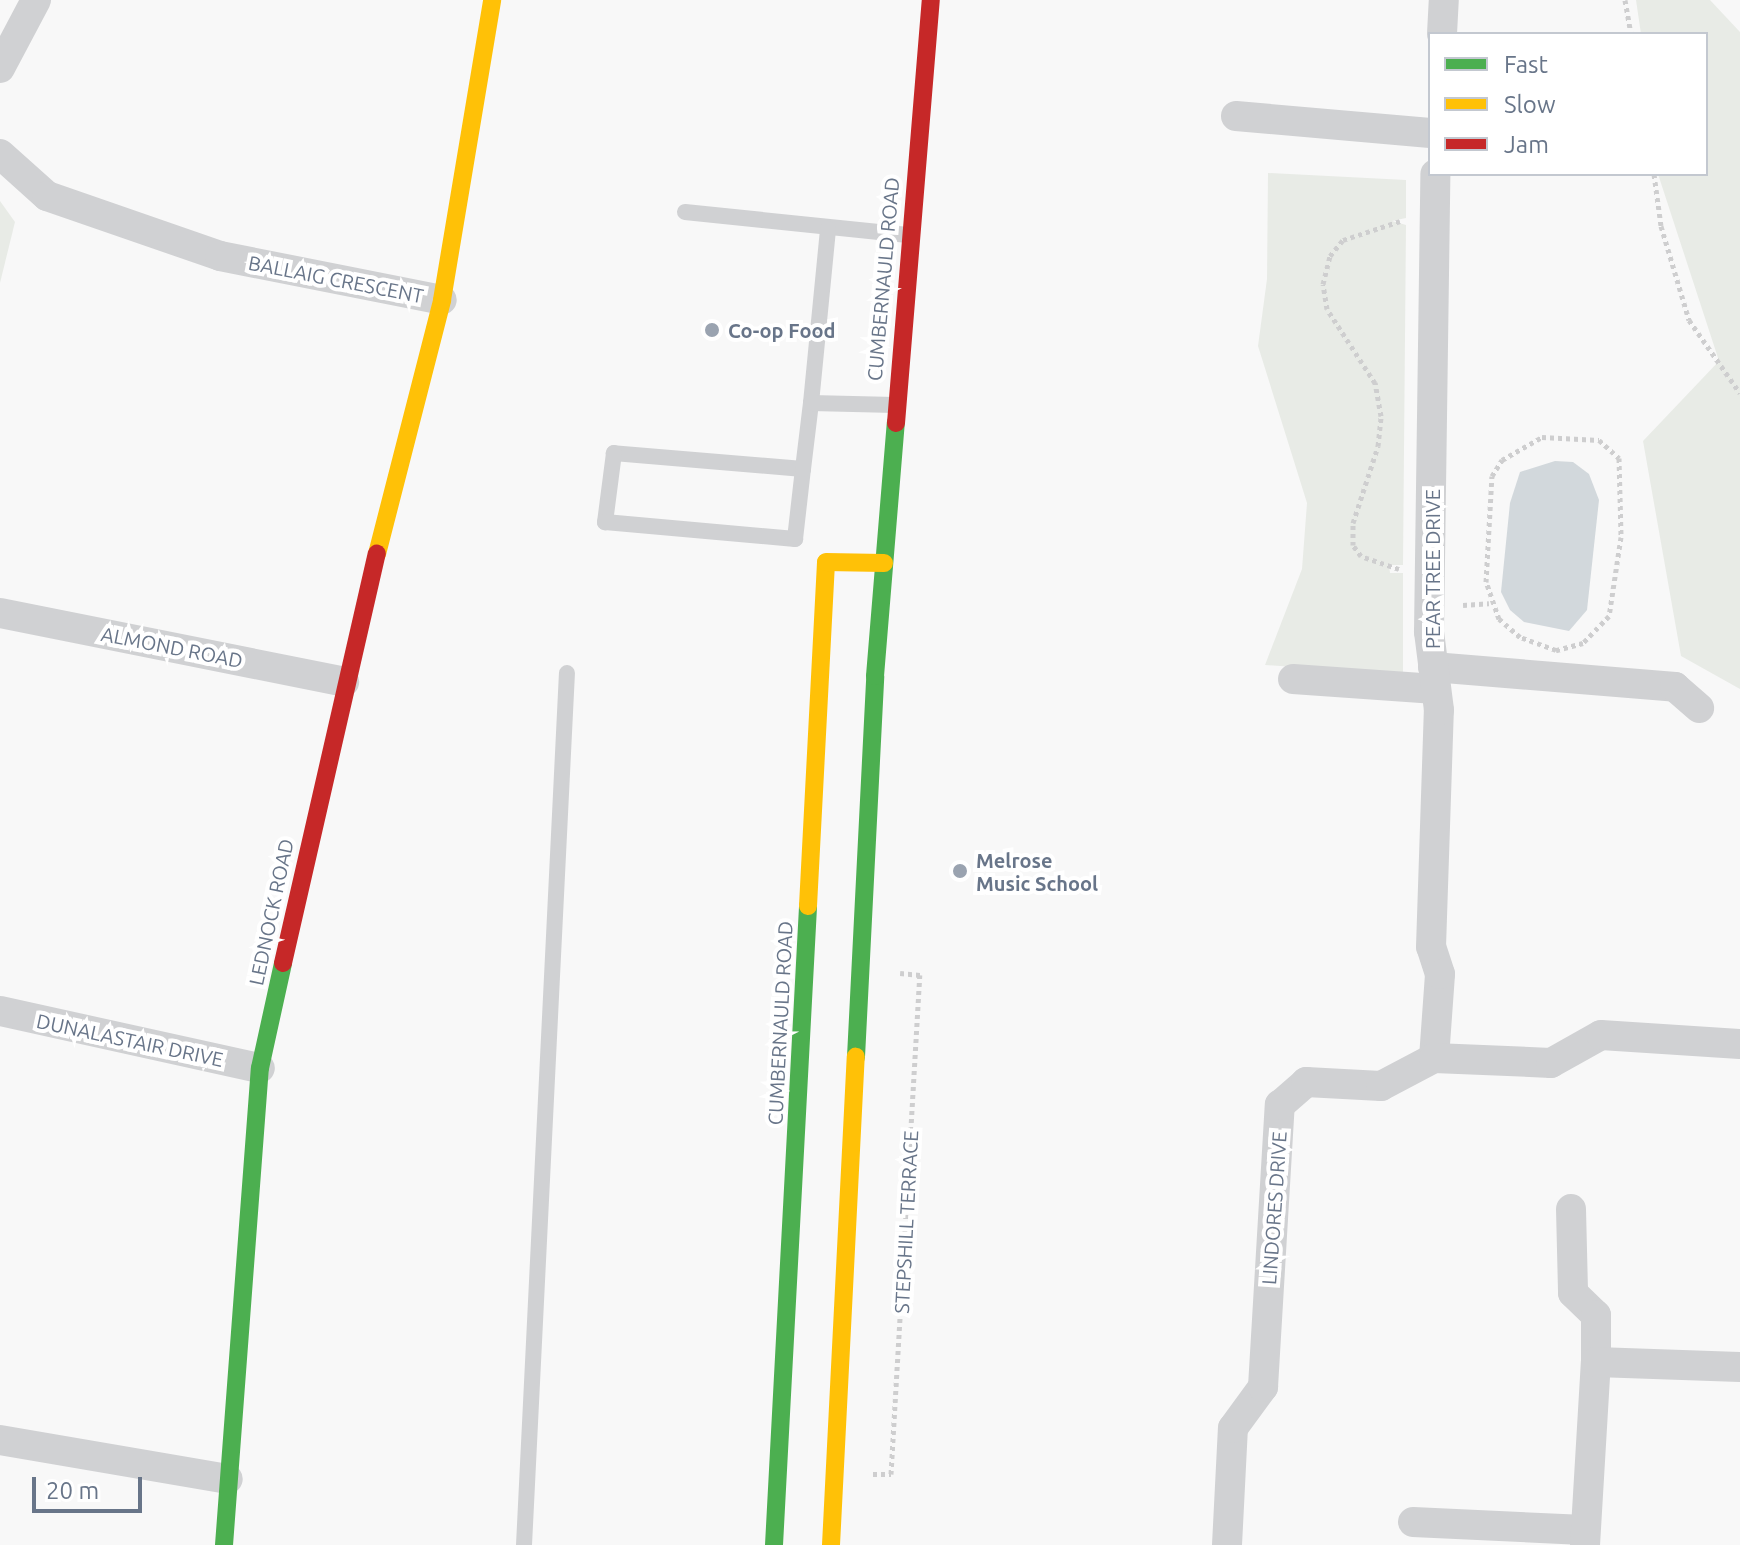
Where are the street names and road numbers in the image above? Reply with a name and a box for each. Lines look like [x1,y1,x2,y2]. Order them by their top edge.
street label: CUMBERNAULD ROAD [862,176,904,382]
street label: BALLAIG CRESCENT [246,250,426,308]
street label: PEAR TREE DRIVE [1420,489,1444,649]
street label: ALMOND ROAD [99,621,245,673]
street label: LEDNOCK ROAD [244,837,298,987]
street label: CUMBERNAULD ROAD [763,920,797,1126]
street label: DUNALASTAIR DRIVE [34,1008,226,1072]
street label: STEPSHILL TERRACE [889,1130,923,1314]
street label: LINDORES DRIVE [1257,1131,1291,1285]

